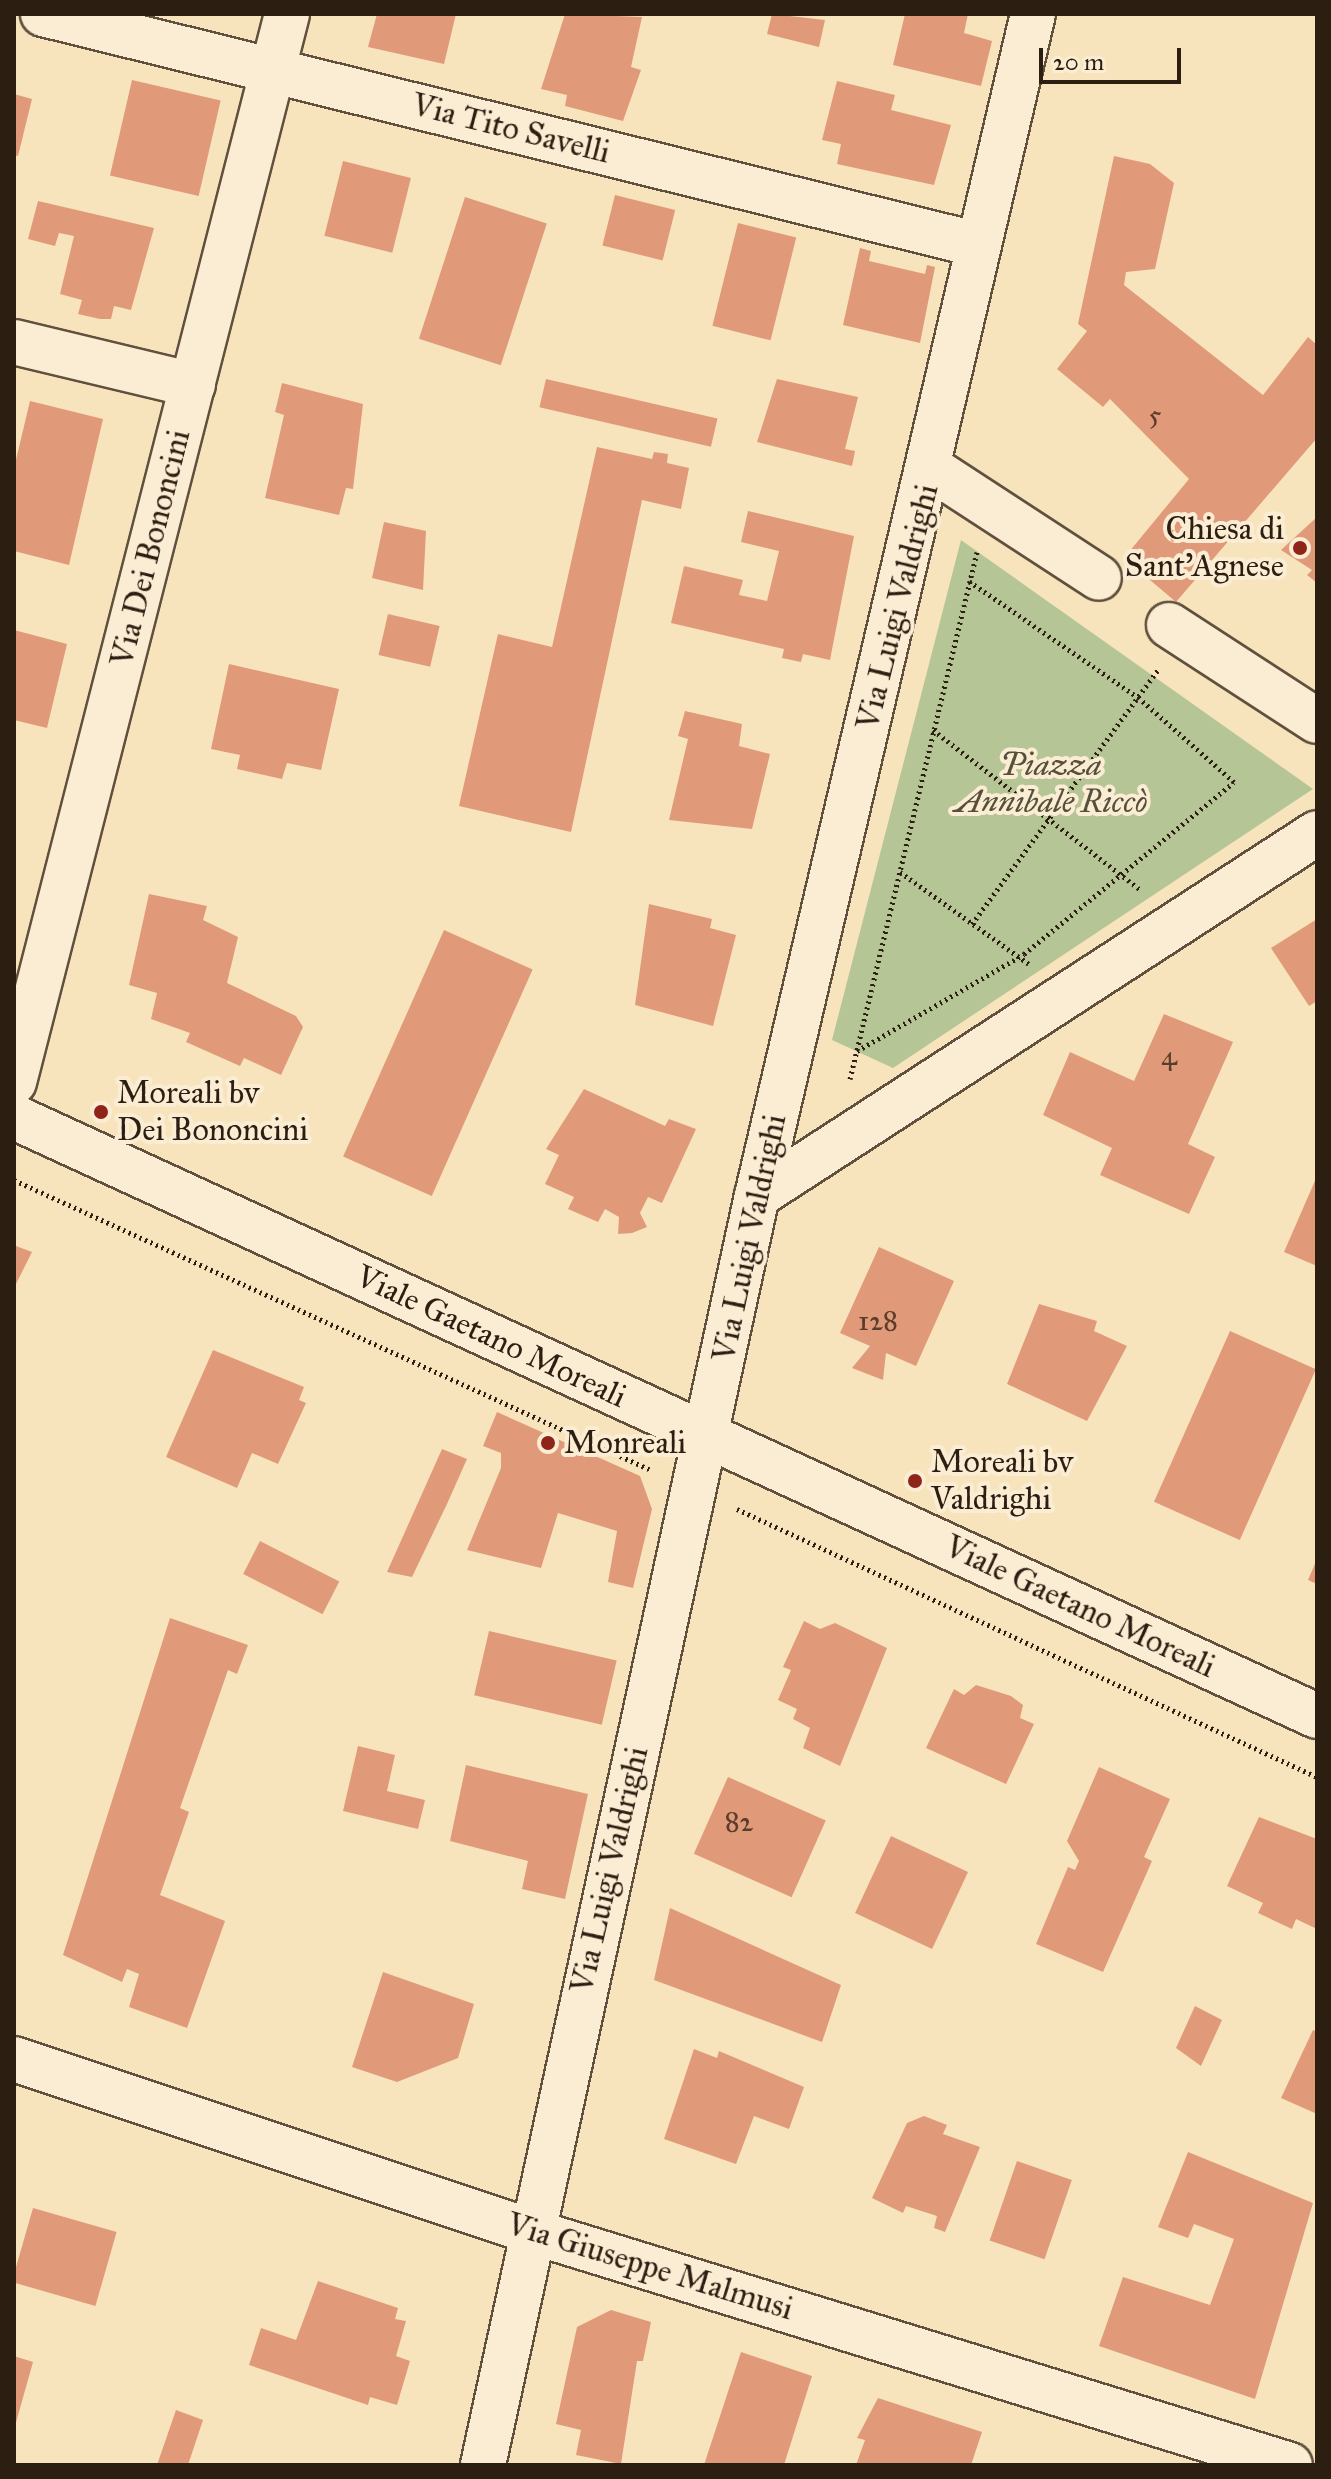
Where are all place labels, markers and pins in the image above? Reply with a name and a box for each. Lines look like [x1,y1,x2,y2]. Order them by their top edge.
place label: Chiesa di Sant'Agnese [1125,511,1284,586]
marker: Chiesa di Sant'Agnese [1291,539,1309,557]
place label: Moreali bv Dei Bononcini [117,1075,308,1150]
marker: Moreali bv Dei Bononcini [92,1103,110,1121]
place label: Monreali [564,1424,686,1462]
marker: Monreali [539,1434,557,1452]
place label: Moreali bv Valdrighi [931,1444,1073,1519]
marker: Moreali bv Valdrighi [906,1472,924,1490]

